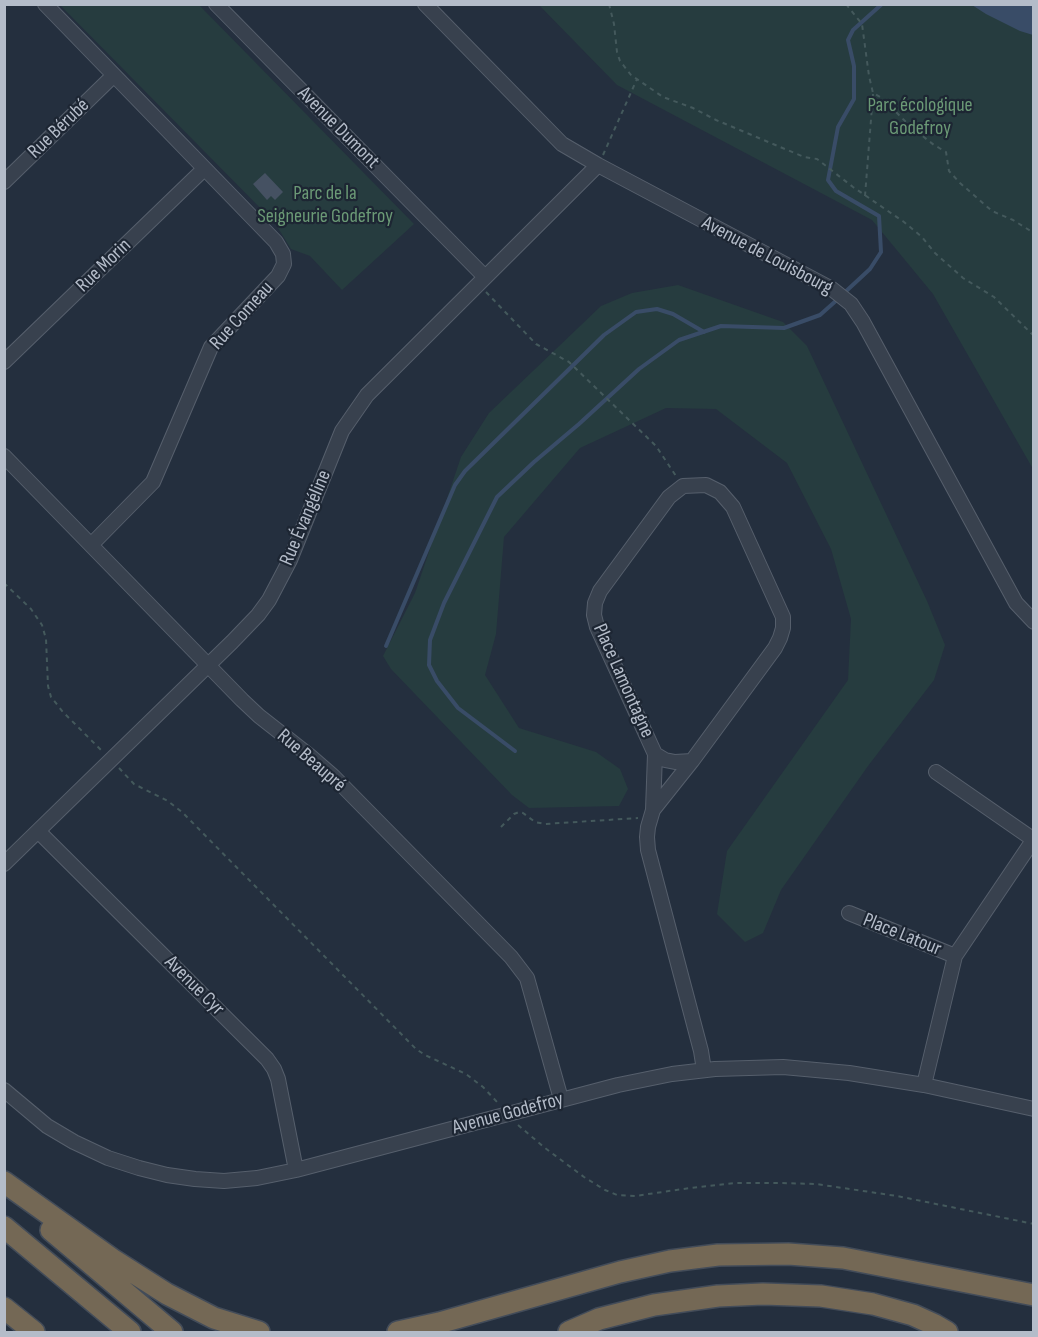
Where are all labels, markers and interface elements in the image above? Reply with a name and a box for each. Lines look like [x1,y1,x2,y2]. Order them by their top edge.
street label: Avenue Dumont [292,82,384,174]
street label: Rue Bérubé [23,94,95,164]
park label: Parc écologique Godefroy [867,94,973,141]
park label: Parc de la Seigneurie Godefroy [257,182,393,229]
street label: Avenue de Louisbourg [698,211,836,301]
street label: Rue Morin [72,234,136,298]
street label: Rue Comeau [205,277,279,355]
street label: Rue Évangéline [275,467,337,569]
street label: Place Lamontagne [587,620,659,742]
street label: Rue Beaupré [272,725,350,797]
street label: Place Latour [859,908,945,962]
street label: Avenue Cyr [159,951,229,1021]
street label: Avenue Godefroy [450,1088,566,1140]

